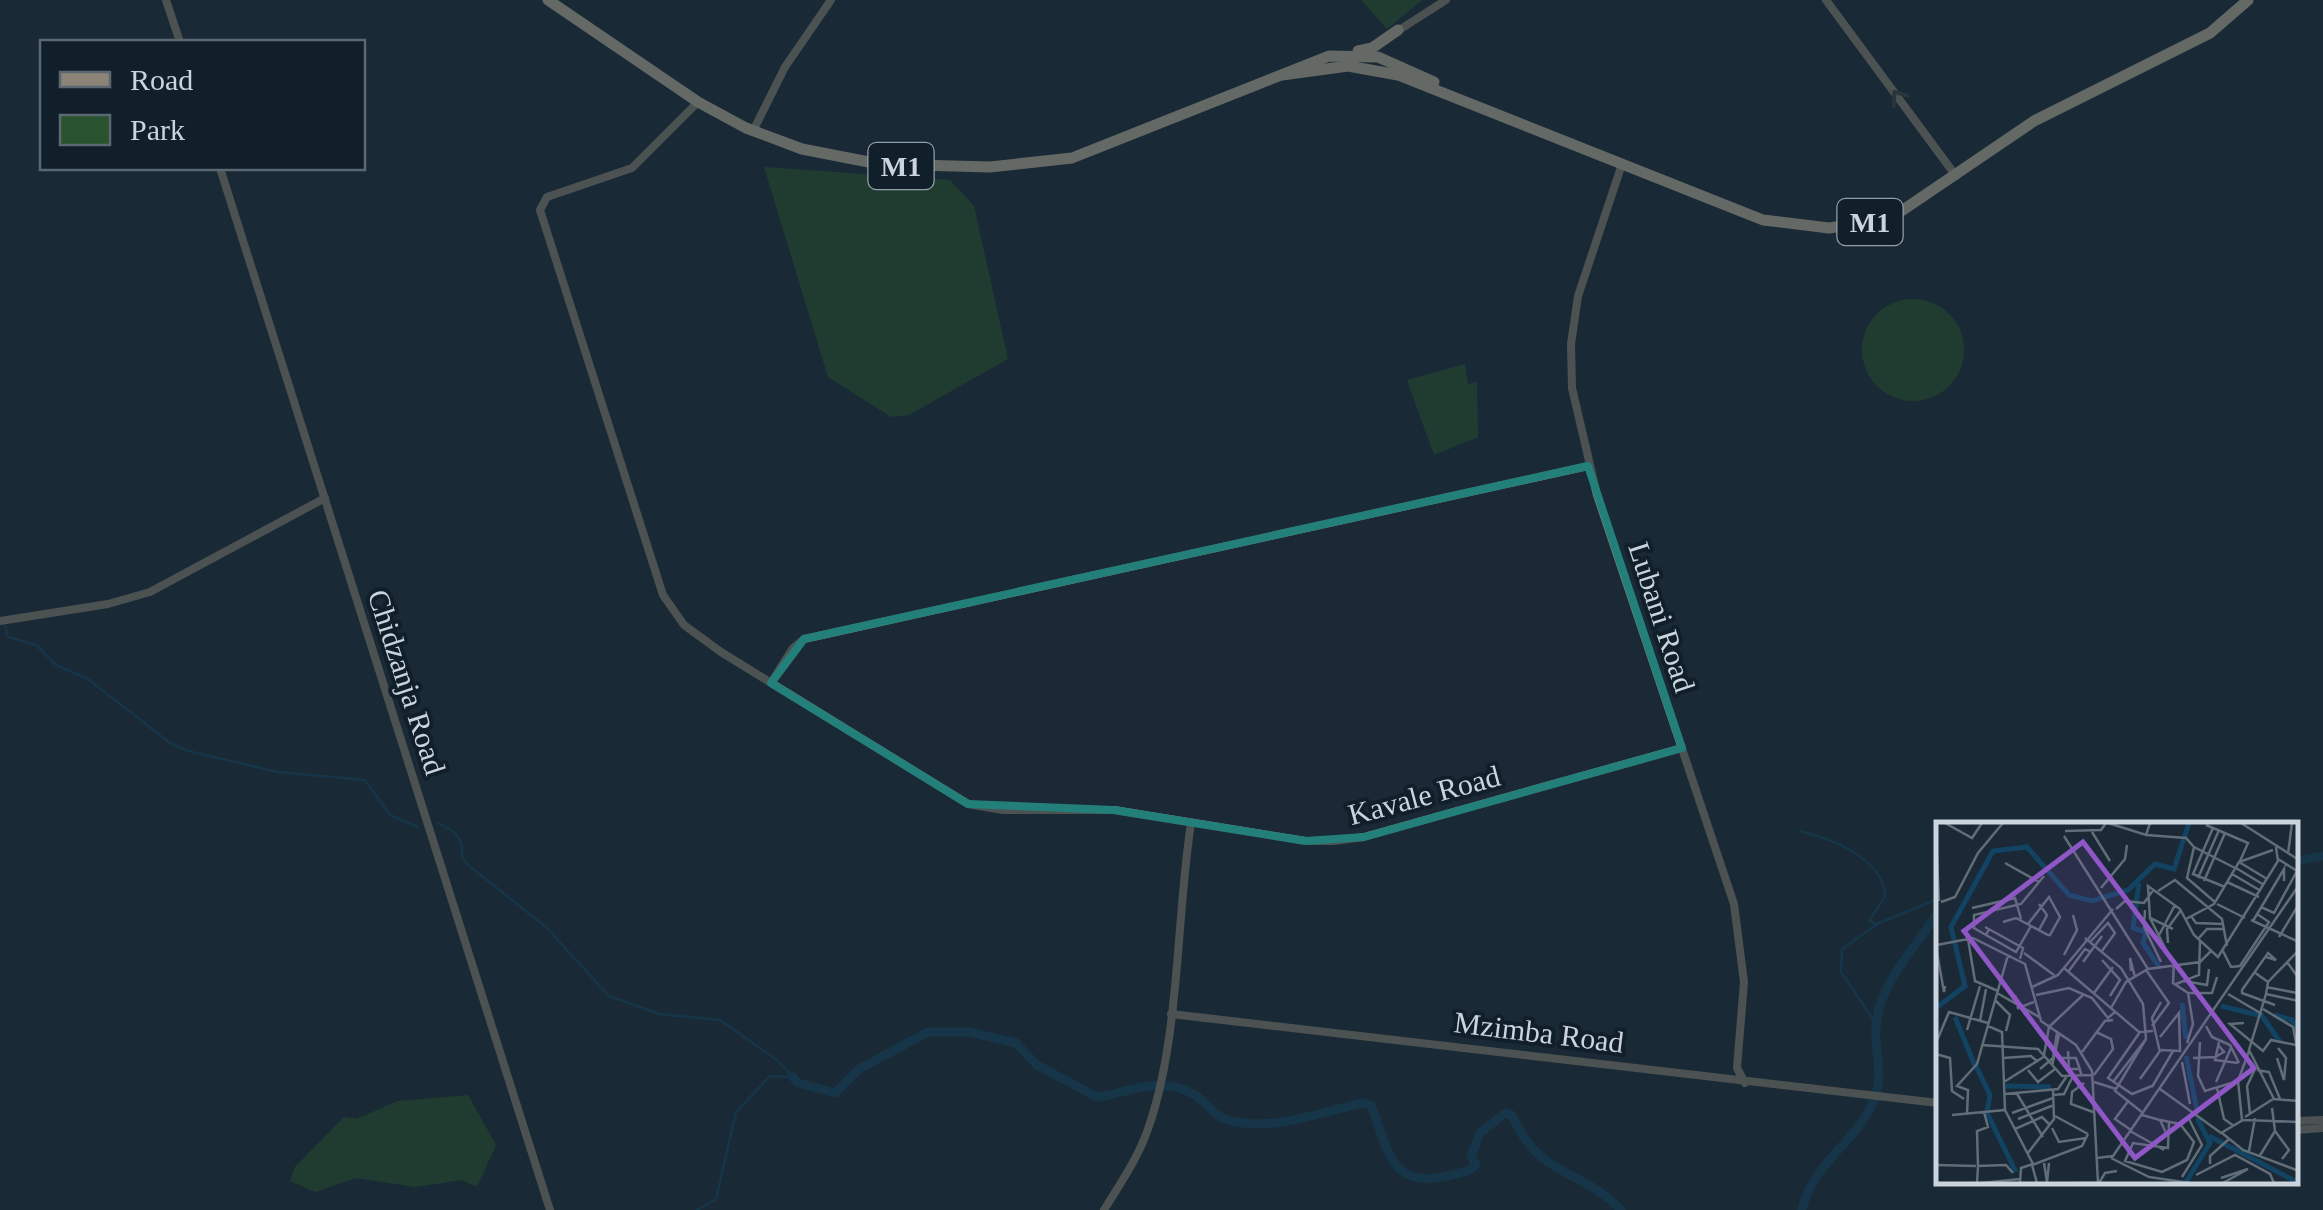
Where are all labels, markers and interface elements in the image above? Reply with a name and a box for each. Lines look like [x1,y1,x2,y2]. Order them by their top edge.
legend [40,40,365,170]
text: Road [130,63,193,96]
one-way arrow [1893,90,1910,108]
text: Park [130,113,185,146]
road number: M1 [868,143,934,189]
road number: M1 [1838,199,1902,245]
street label: Lubani Road [1622,538,1702,696]
street label: Chidzanja Road [362,585,452,779]
street label: Kavale Road [1344,759,1504,831]
inset map [1936,822,2298,1185]
street label: Mzimba Road [1452,1005,1626,1059]

